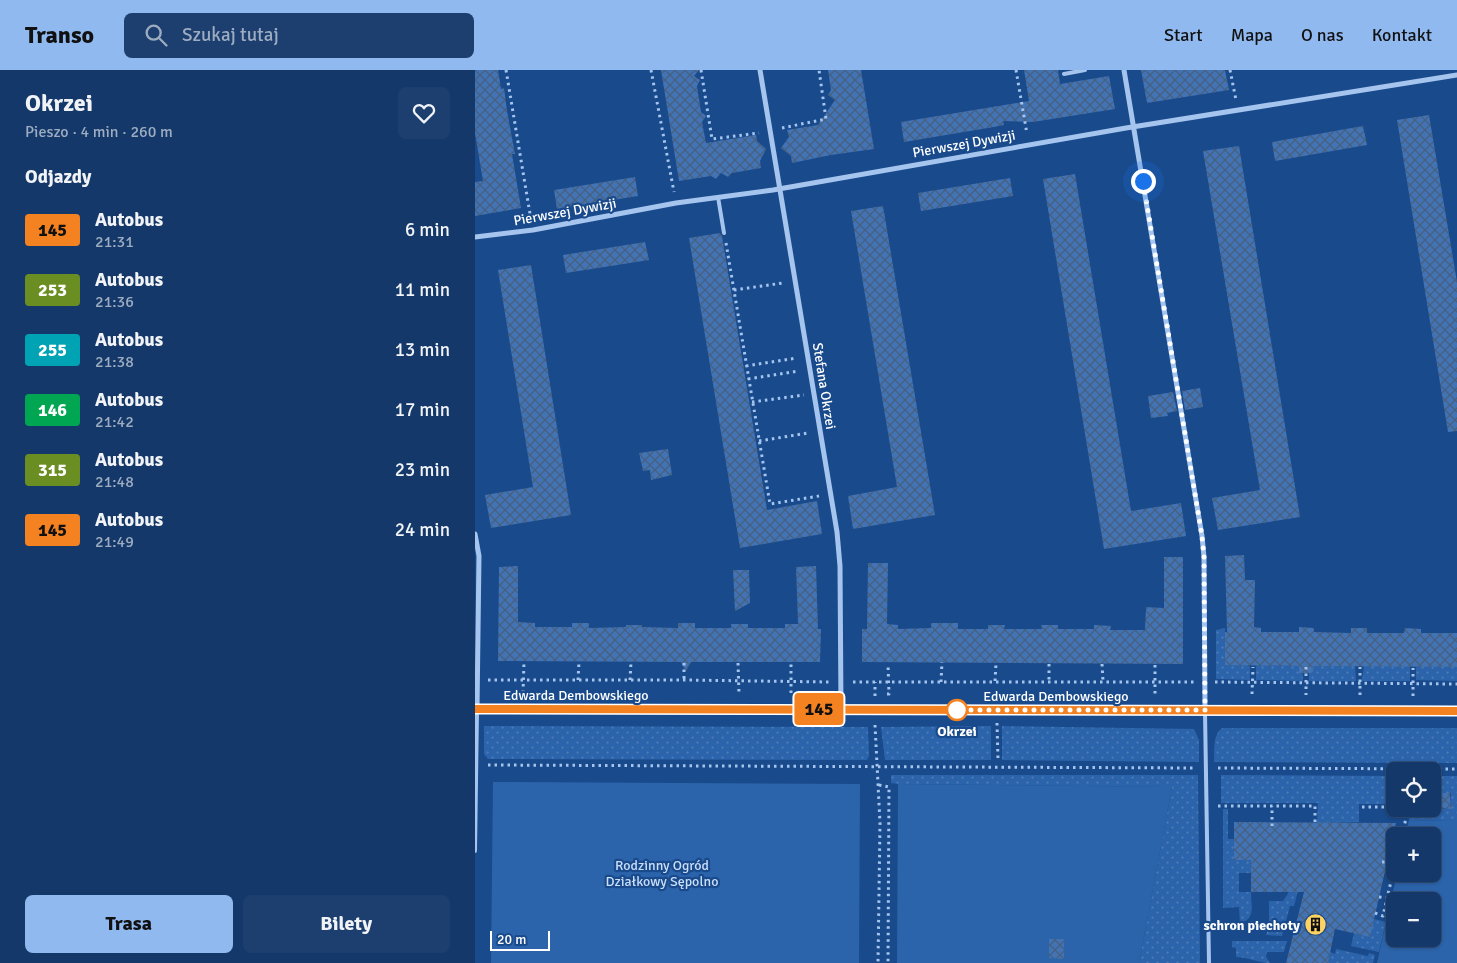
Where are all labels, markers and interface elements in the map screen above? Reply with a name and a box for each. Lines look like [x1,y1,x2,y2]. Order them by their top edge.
search box [124,13,474,58]
text: Transo [25,20,94,50]
icon: search [142,21,170,49]
text: Szukaj tutaj [182,23,279,47]
text: Start [1164,24,1203,46]
text: Mapa [1231,24,1273,46]
text: O nas [1301,24,1344,46]
text: Kontakt [1372,24,1432,46]
button: heart [398,87,450,139]
text: Okrzei [25,88,93,118]
text: Pieszo · 4 min · 260 m [25,122,173,142]
street label: Pierwszej Dywizji [911,127,1017,161]
text: Odjazdy [25,165,92,189]
your location [1131,169,1156,194]
street label: Pierwszej Dywizji [512,195,618,229]
text: Autobus [95,208,163,232]
text: 6 min [405,218,450,242]
text: 145 [38,219,67,241]
text: 21:31 [95,232,134,252]
text: Autobus [95,268,163,292]
text: 11 min [395,278,450,302]
text: 253 [38,279,67,301]
text: 21:36 [95,292,134,312]
text: Autobus [95,328,163,352]
text: 13 min [395,338,450,362]
text: 255 [38,339,67,361]
street label: Stefana Okrzei [809,341,839,431]
text: 21:38 [95,352,134,372]
text: Autobus [95,388,163,412]
text: 17 min [395,398,450,422]
text: 146 [38,399,67,421]
text: 21:42 [95,412,134,432]
text: Autobus [95,448,163,472]
text: 23 min [395,458,450,482]
text: 315 [38,459,67,481]
text: 21:48 [95,472,134,492]
text: Autobus [95,508,163,532]
text: 24 min [395,518,450,542]
text: 145 [38,519,67,541]
text: 21:49 [95,532,134,552]
street label: Edwarda Dembowskiego [503,687,649,704]
street label: Edwarda Dembowskiego [983,688,1129,705]
line badge: 145 [790,693,848,725]
text: 145 [804,698,834,720]
marker: Okrzei [946,699,968,721]
place label: Okrzei [937,723,977,740]
map controls [1386,762,1441,947]
button: locate [1386,762,1441,817]
button: + [1386,827,1441,882]
park label: Rodzinny Ogród Działkowy Sępolno [606,857,718,890]
button: − [1386,892,1441,947]
button: Trasa [25,895,233,953]
button: Bilety [243,895,450,953]
building icon: schron piechoty [1304,913,1328,937]
place label: schron piechoty [1204,917,1300,934]
scale bar [490,928,550,951]
text: 20 m [497,931,526,948]

